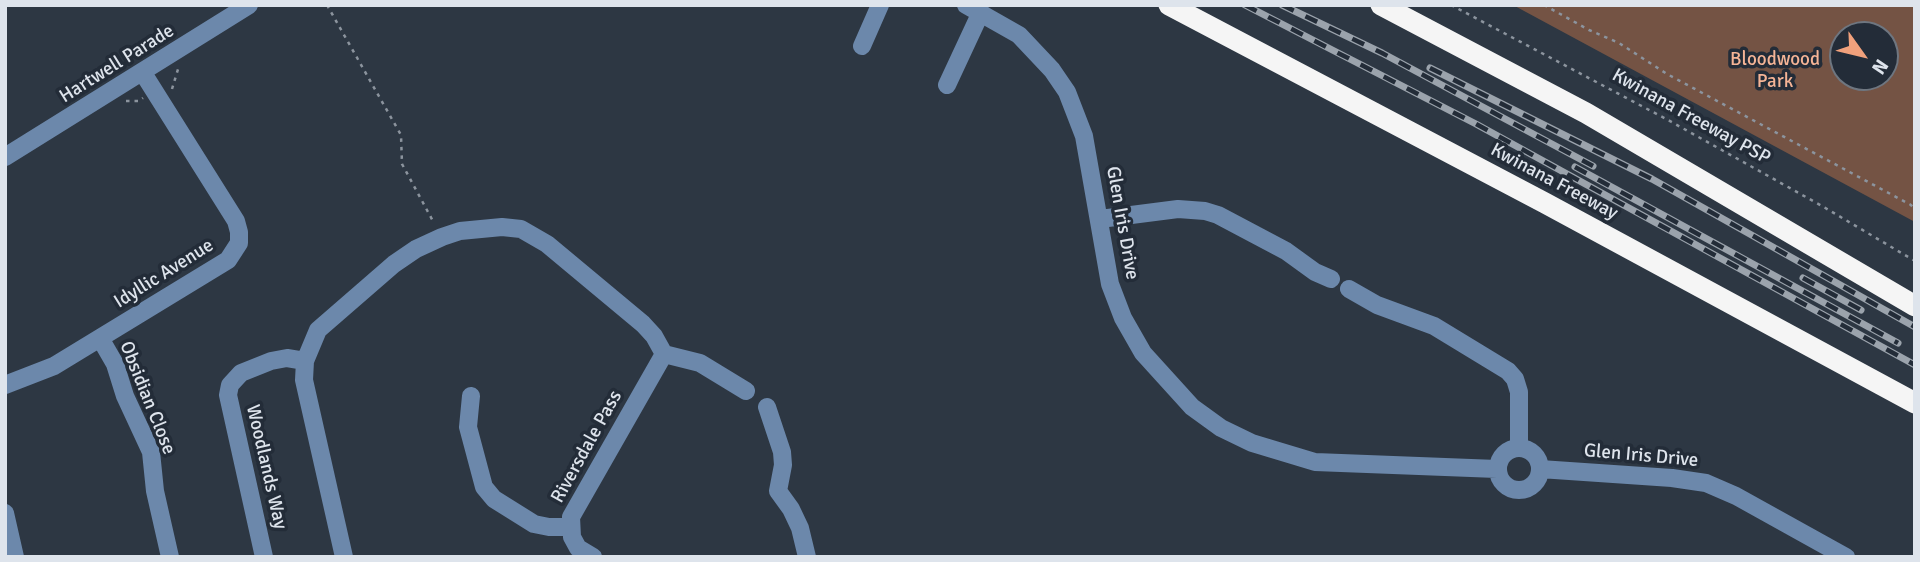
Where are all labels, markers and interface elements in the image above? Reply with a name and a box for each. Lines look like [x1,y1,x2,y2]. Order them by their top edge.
street label: Hartwell Parade [56,20,178,108]
north arrow [1829,21,1899,91]
park label: Bloodwood Park [1730,49,1820,93]
text: N [1866,54,1893,79]
street label: Kwinana Freeway PSP [1608,64,1774,170]
street label: Kwinana Freeway [1486,139,1622,225]
street label: Glen Iris Drive [1101,165,1143,281]
street label: Idyllic Avenue [110,234,218,314]
street label: Obsidian Close [114,338,180,458]
street label: Riversdale Pass [547,387,627,507]
street label: Woodlands Way [241,402,291,532]
street label: Glen Iris Drive [1583,440,1699,472]

